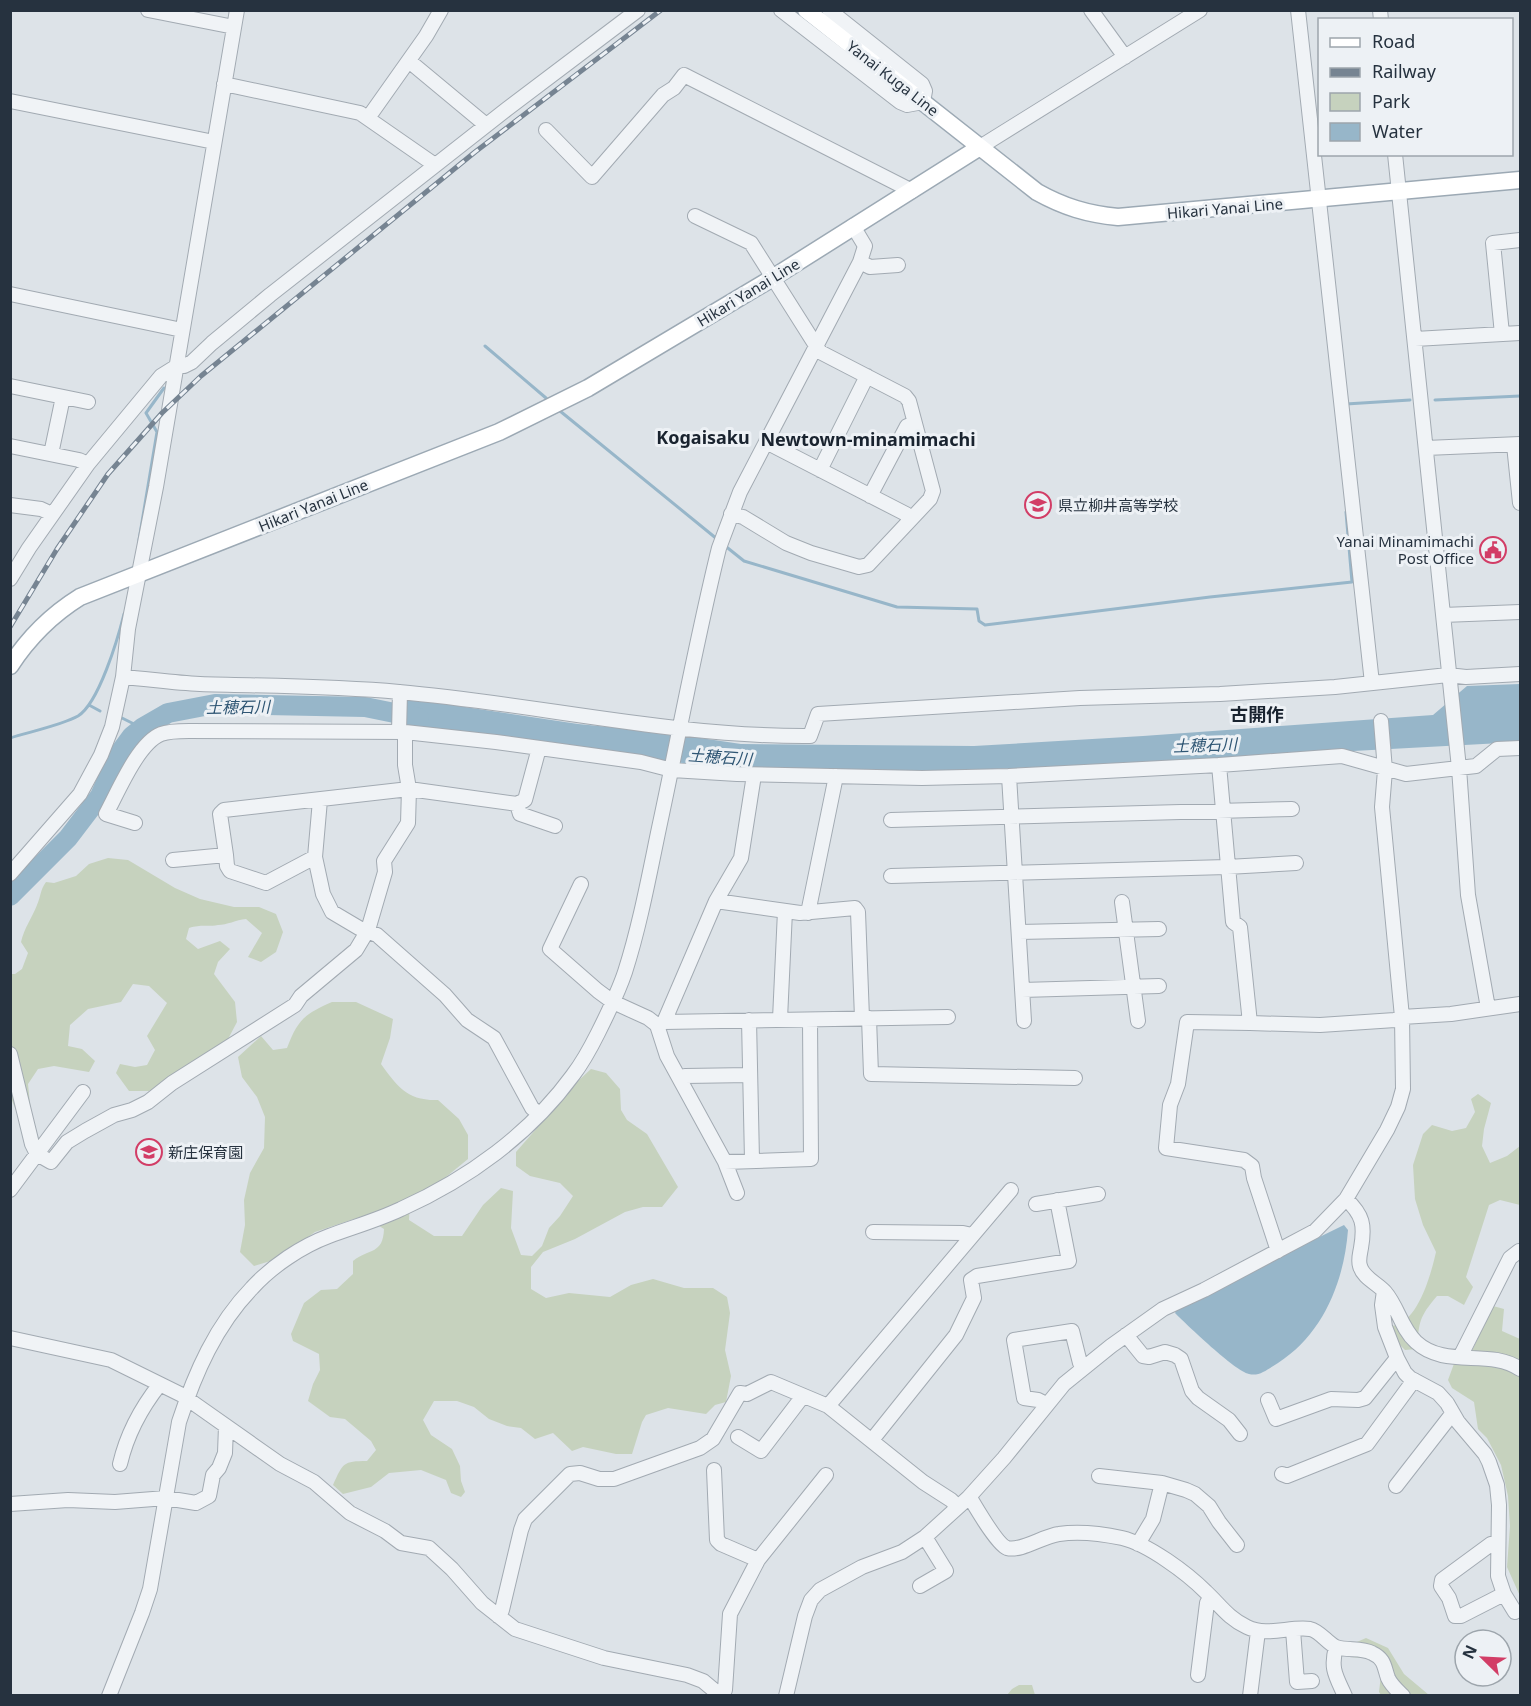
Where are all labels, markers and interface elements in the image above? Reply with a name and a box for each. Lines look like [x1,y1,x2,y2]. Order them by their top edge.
legend [1318,18,1513,156]
text: Road [1372,29,1415,53]
street label: Yanai Kuga Line [843,36,943,120]
text: Railway [1372,59,1437,83]
text: Park [1372,89,1410,113]
text: Water [1372,119,1423,143]
street label: Hikari Yanai Line [1166,193,1284,223]
street label: Hikari Yanai Line [693,253,803,331]
district label: Kogaisaku [656,425,750,449]
district label: Newtown-minamimachi [760,427,976,451]
street label: Hikari Yanai Line [255,474,371,536]
school or university icon: 県立柳井高等学校 [1023,490,1053,520]
place label: 県立柳井高等学校 [1058,495,1178,515]
place label: Yanai Minamimachi Post Office [1337,531,1474,568]
public building icon: Yanai Minamimachi Post Office [1478,535,1508,565]
water label: 土穂石川 [206,695,272,719]
district label: 古開作 [1230,702,1284,726]
water label: 土穂石川 [1173,733,1239,757]
water label: 土穂石川 [687,744,755,770]
school or university icon: 新庄保育園 [134,1137,164,1167]
place label: 新庄保育園 [168,1142,243,1162]
north arrow [1453,1628,1513,1688]
text: N [1457,1641,1482,1662]

